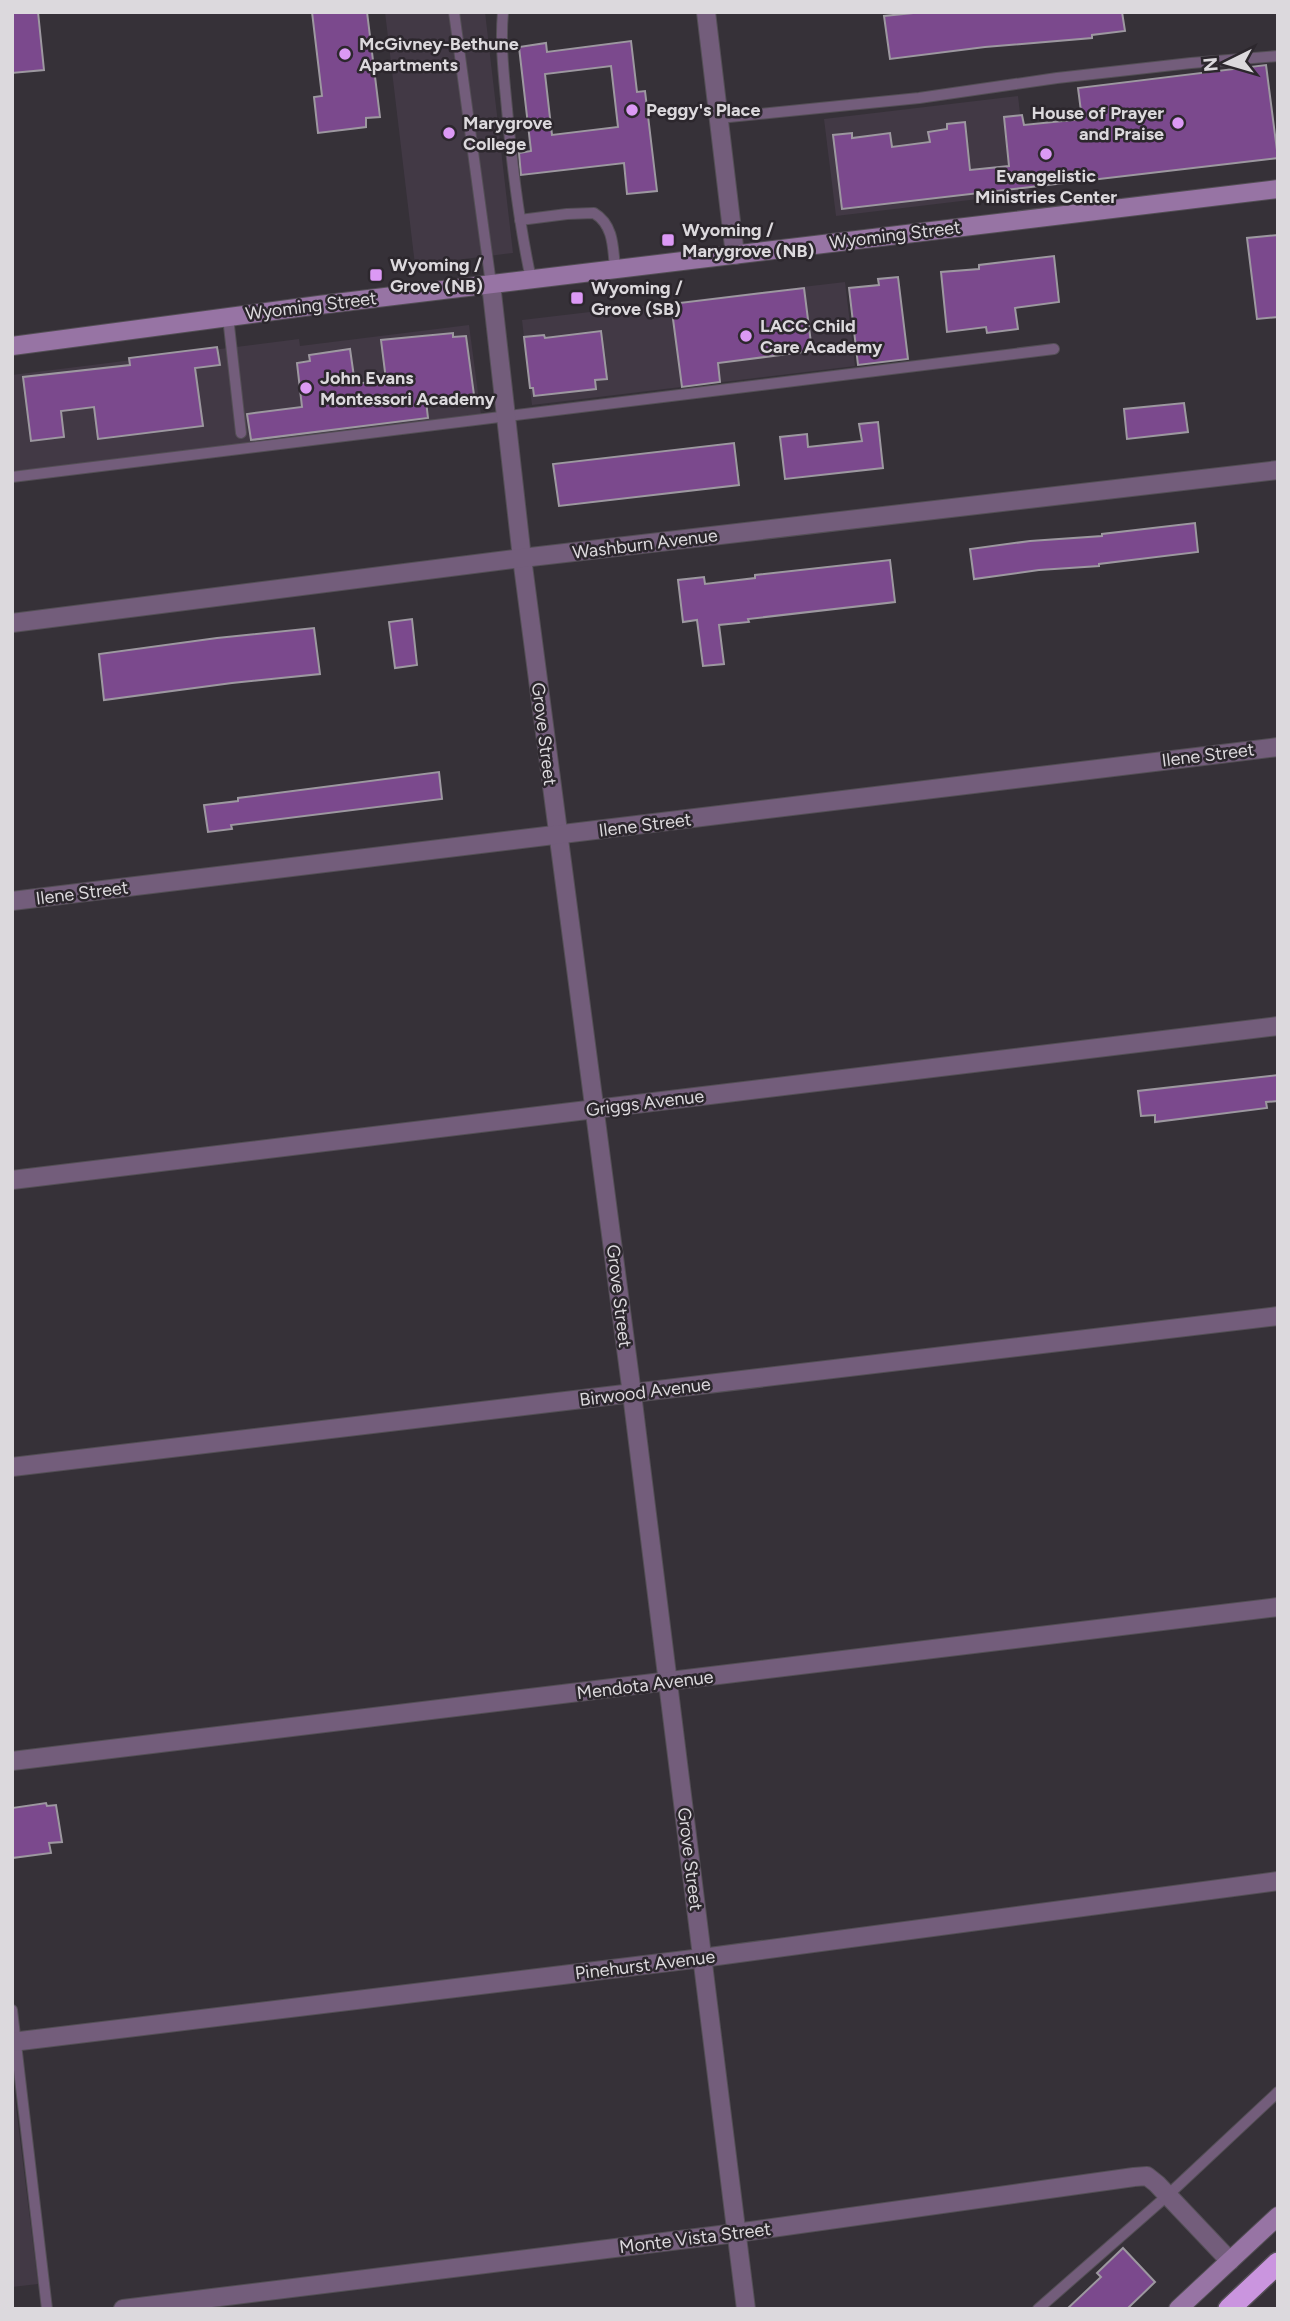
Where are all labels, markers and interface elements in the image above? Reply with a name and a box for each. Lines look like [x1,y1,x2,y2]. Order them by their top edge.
north arrow [1192,28,1262,98]
place label: McGivney-Bethune Apartments [359,33,519,76]
marker: McGivney-Bethune Apartments [337,46,353,62]
text: N [1198,56,1223,73]
place label: Peggy's Place [646,99,760,121]
marker: Peggy's Place [624,102,640,118]
place label: House of Prayer and Praise [1032,102,1164,145]
place label: Marygrove College [463,112,552,155]
marker: House of Prayer and Praise [1170,115,1186,131]
marker: Marygrove College [441,125,457,141]
marker: Evangelistic Ministries Center [1038,146,1054,162]
place label: Evangelistic Ministries Center [975,165,1117,208]
street label: Wyoming Street [828,216,962,254]
place label: Wyoming / Marygrove (NB) [682,219,814,262]
marker: Wyoming / Marygrove (NB) [660,232,676,248]
place label: Wyoming / Grove (NB) [390,254,483,297]
marker: Wyoming / Grove (NB) [368,267,384,283]
place label: Wyoming / Grove (SB) [591,277,683,320]
street label: Wyoming Street [244,287,378,325]
marker: Wyoming / Grove (SB) [569,290,585,306]
place label: LACC Child Care Academy [760,315,883,358]
marker: LACC Child Care Academy [738,328,754,344]
place label: John Evans Montessori Academy [320,367,495,410]
marker: John Evans Montessori Academy [298,380,314,396]
street label: Washburn Avenue [571,524,719,564]
street label: Grove Street [527,681,561,787]
street label: Ilene Street [1160,738,1256,772]
street label: Ilene Street [597,808,693,842]
street label: Ilene Street [34,876,130,910]
street label: Griggs Avenue [585,1085,705,1121]
street label: Grove Street [602,1243,636,1349]
street label: Birwood Avenue [578,1373,712,1411]
street label: Mendota Avenue [575,1666,715,1704]
street label: Grove Street [673,1806,707,1912]
street label: Pinehurst Avenue [574,1945,717,1985]
street label: Monte Vista Street [618,2218,772,2258]

